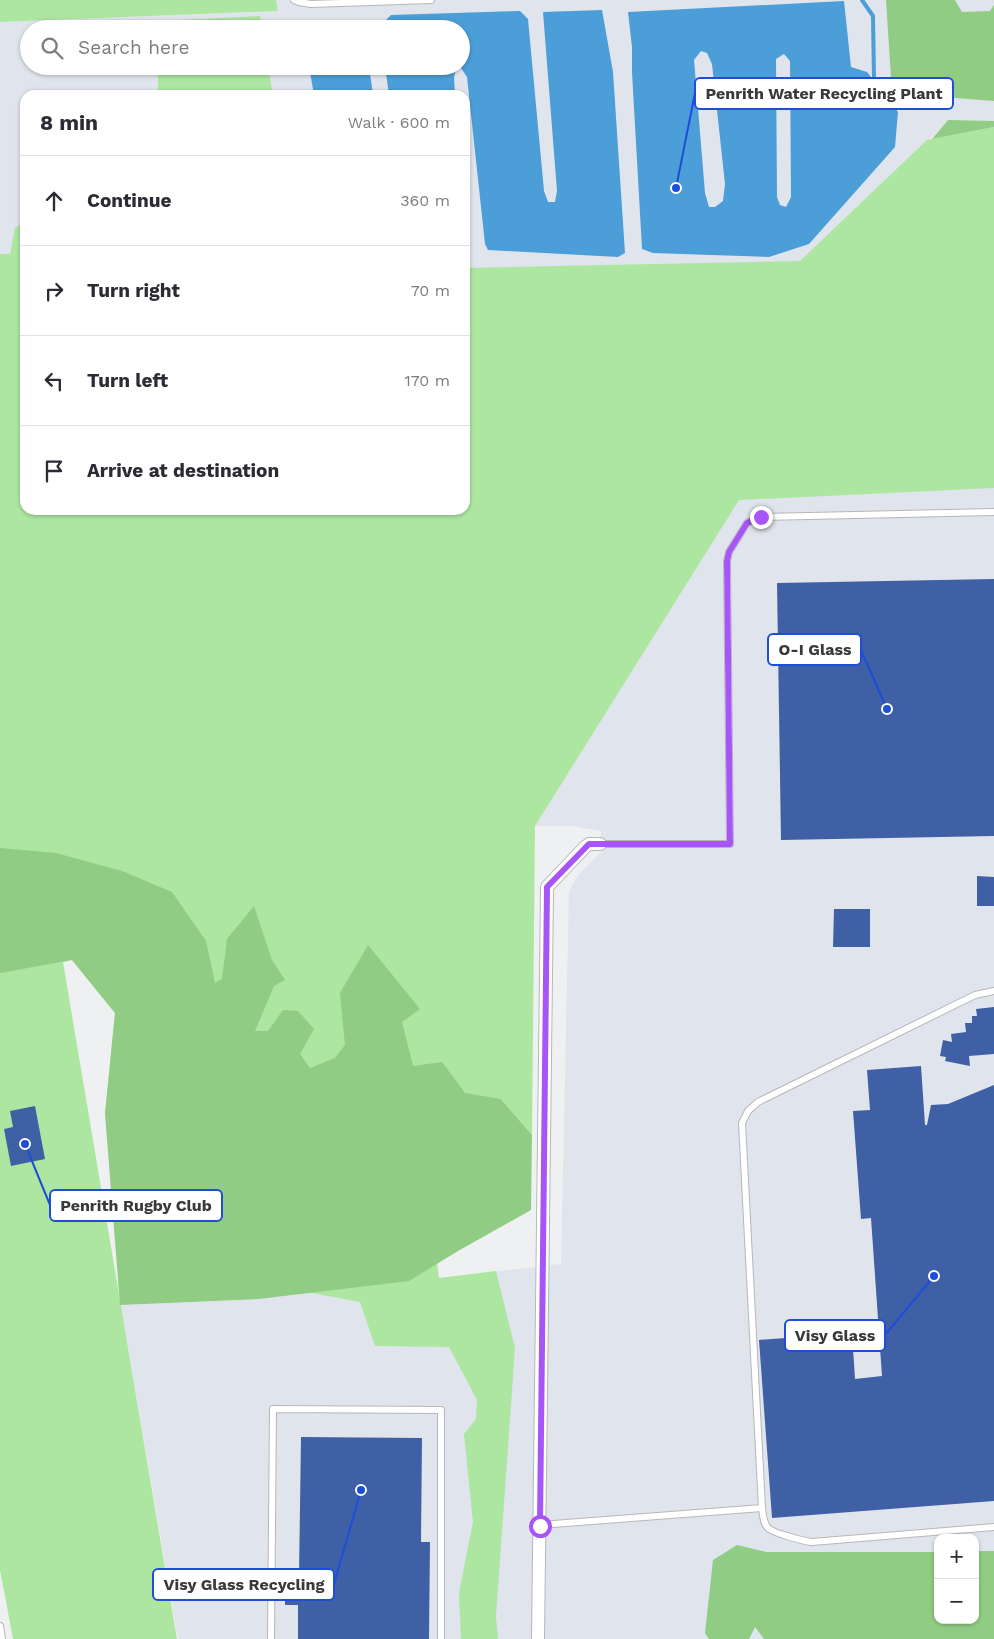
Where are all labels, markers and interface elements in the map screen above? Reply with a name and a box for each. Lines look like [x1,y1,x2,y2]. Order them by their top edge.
search box [20,20,470,75]
icon: search [38,34,66,62]
text: Search here [78,36,189,59]
callout: Penrith Water Recycling Plant [695,78,953,109]
text: Penrith Water Recycling Plant [706,84,942,103]
text: 8 min [40,110,98,135]
text: Walk · 600 m [348,113,450,132]
icon: ahead [40,187,68,215]
text: Continue [87,189,171,212]
text: 360 m [400,191,450,210]
icon: right [40,277,68,305]
text: Turn right [87,279,180,302]
text: 70 m [411,281,450,300]
icon: left [40,367,68,395]
text: Turn left [87,369,168,392]
text: 170 m [404,371,450,390]
icon: arrive [40,457,68,485]
text: Arrive at destination [87,459,279,482]
route end [750,506,773,529]
callout: O-I Glass [768,634,861,665]
text: O-I Glass [778,640,852,659]
callout: Penrith Rugby Club [50,1190,222,1221]
text: Penrith Rugby Club [60,1196,212,1215]
callout: Visy Glass [785,1320,885,1351]
text: Visy Glass [795,1326,876,1345]
route start [529,1515,552,1538]
map controls [934,1534,979,1624]
button: + [934,1534,979,1579]
callout: Visy Glass Recycling [153,1569,334,1600]
text: Visy Glass Recycling [164,1575,324,1594]
button: − [934,1579,979,1624]

